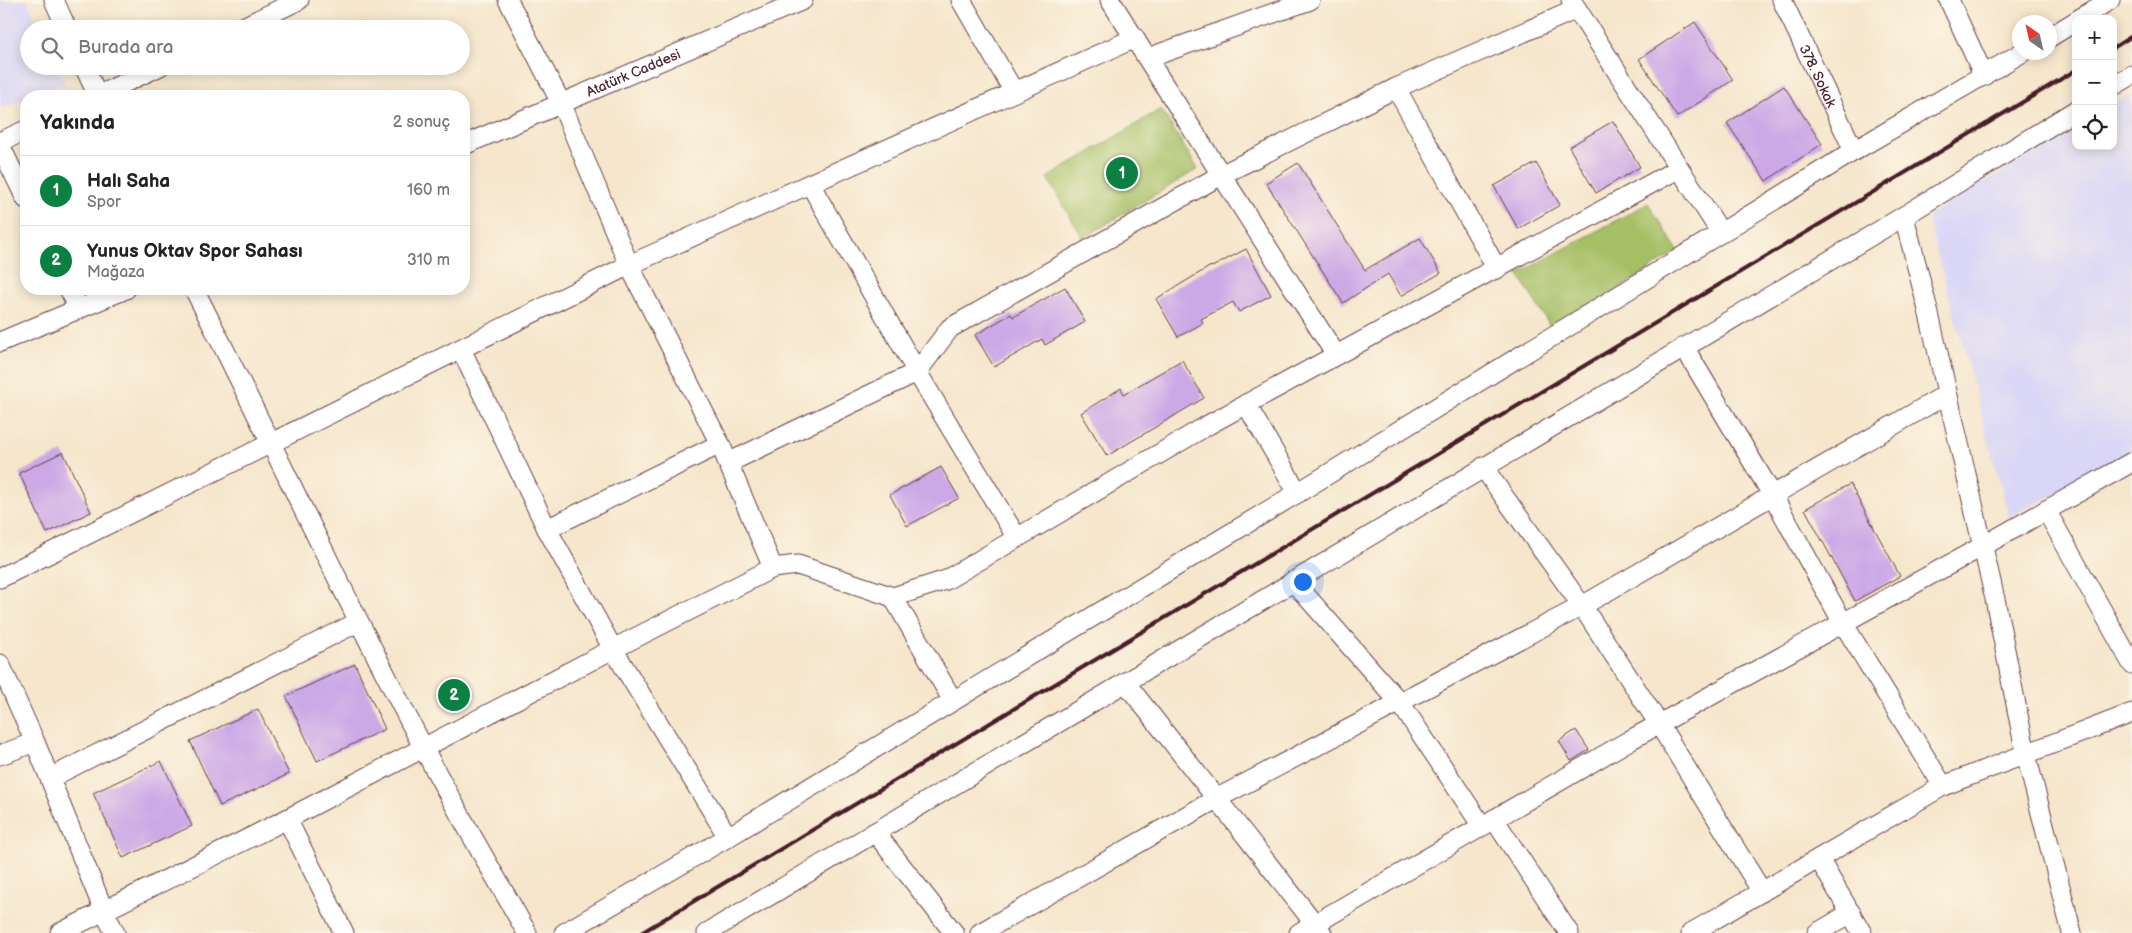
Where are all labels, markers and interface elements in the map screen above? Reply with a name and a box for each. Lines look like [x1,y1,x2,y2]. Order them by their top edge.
north arrow [2012,15,2057,60]
map controls [2072,15,2117,150]
button: + [2072,15,2117,60]
search box [20,20,470,75]
icon: search [38,34,66,62]
text: Burada ara [78,36,174,59]
street label: 378. Sokak [1796,42,1840,110]
street label: Atatürk Caddesi [584,45,683,100]
button: − [2072,60,2117,105]
button: locate [2072,105,2117,150]
text: Yakında [40,110,115,135]
text: 2 sonuç [393,113,450,132]
pin: 1 [1106,154,1138,192]
text: Halı Saha [87,170,170,193]
text: 1 [53,181,59,200]
text: 160 m [407,181,450,200]
text: Spor [87,193,121,212]
text: Yunus Oktav Spor Sahası [87,240,303,263]
text: 2 [51,251,61,270]
text: 310 m [407,251,450,270]
text: Mağaza [87,263,145,282]
your location [1290,569,1316,595]
pin: 2 [438,676,470,714]

